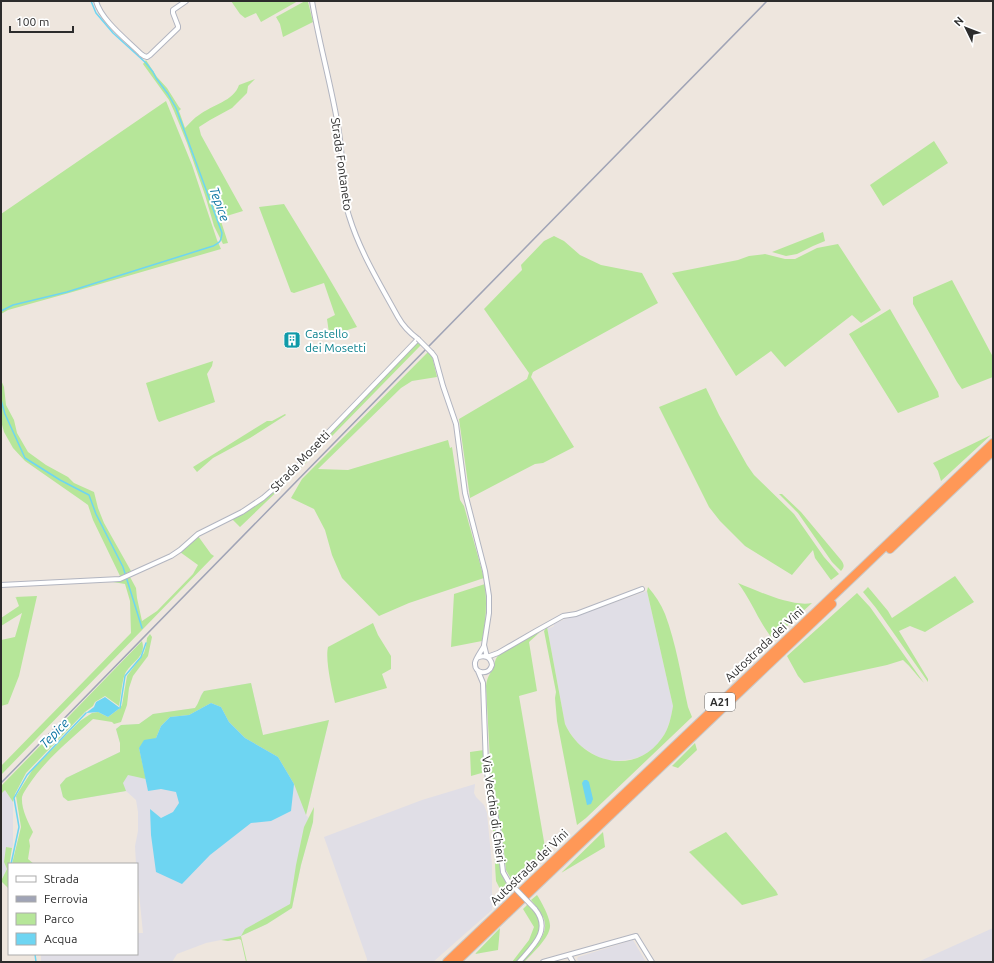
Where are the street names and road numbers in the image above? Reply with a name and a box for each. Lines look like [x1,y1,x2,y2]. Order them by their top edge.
street label: Strada Fontaneto [329,117,355,211]
street label: Strada Mosetti [268,428,332,494]
street label: Autostrada dei Vini [722,604,806,684]
road number: A21 [705,693,735,711]
street label: Via Vecchia di Chieri [480,755,508,863]
street label: Autostrada dei Vini [487,827,571,907]

